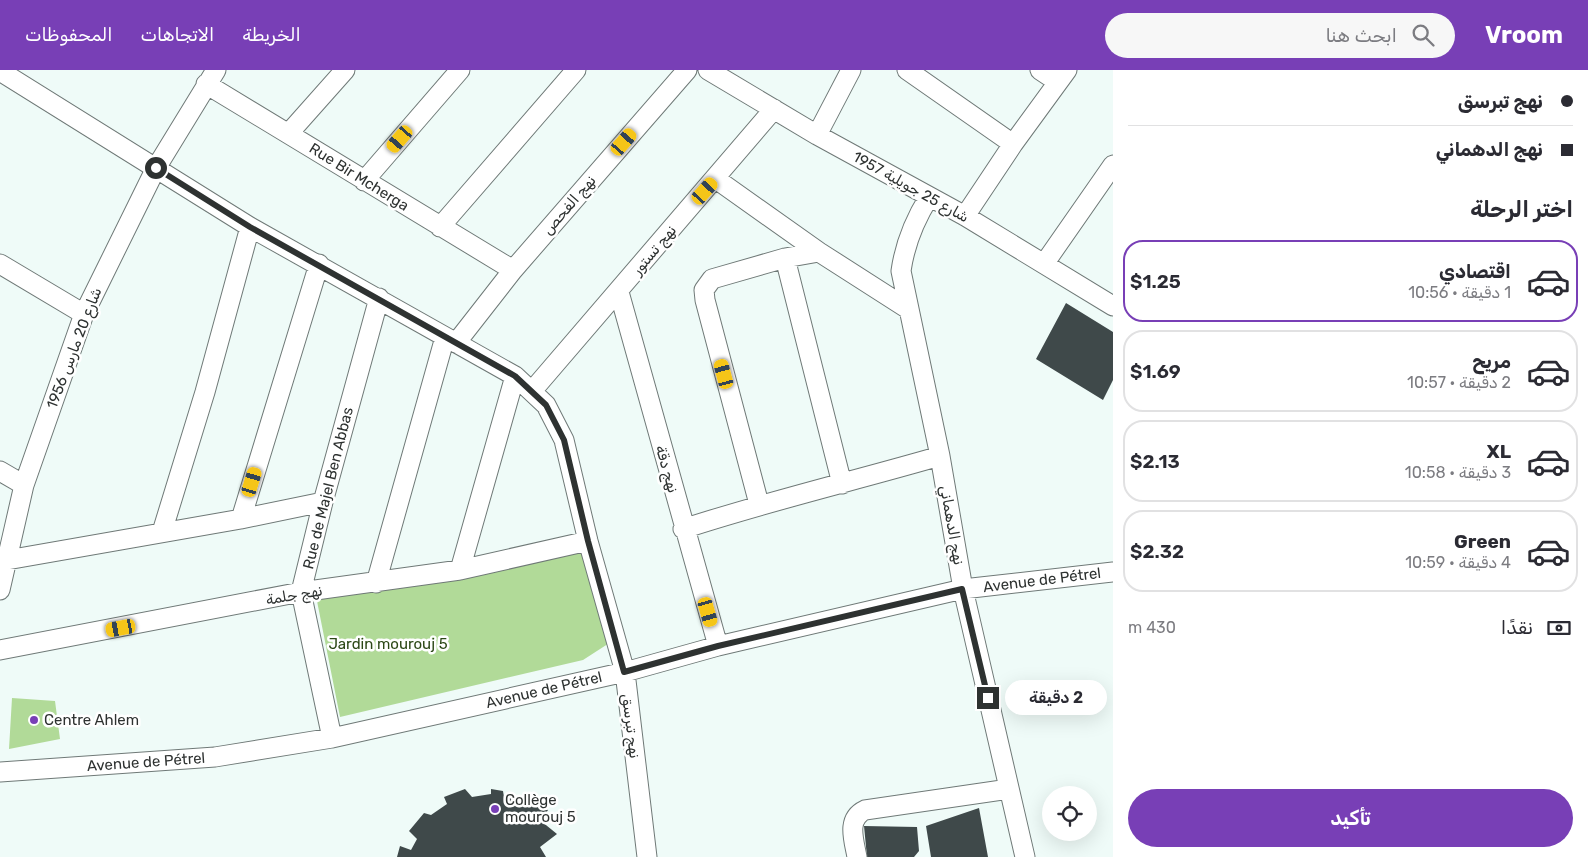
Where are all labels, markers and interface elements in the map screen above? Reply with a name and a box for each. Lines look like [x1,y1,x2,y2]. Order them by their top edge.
search box [1105,13,1455,58]
icon: search [1409,21,1437,49]
text: Vroom [1485,21,1563,49]
text: المحفوظات [25,24,112,46]
text: الاتجاهات [140,24,214,46]
text: الخريطة [242,24,301,46]
text: ابحث هنا [1325,24,1397,47]
text: نهج تبرسق [1458,90,1543,113]
car [384,123,415,155]
car [608,126,639,158]
text: نهج الدهماني [1436,138,1543,161]
street label: Rue Bir Mcherga [306,139,412,215]
street label: شارع 25 جويلية 1957 [849,148,972,228]
route start [145,157,167,179]
street label: نهج الفحص [538,172,601,240]
car [689,175,720,207]
text: اختر الرحلة [1470,196,1573,223]
street label: نهج تستور [627,221,682,281]
icon: car [1526,259,1571,304]
text: اقتصادي [1439,260,1511,283]
text: $1.25 [1130,270,1181,293]
text: 1 دقيقة · 10:56 [1408,283,1511,302]
street label: شارع 20 مارس 1956 [43,285,107,412]
icon: car [1526,349,1571,394]
text: مريح [1472,350,1511,373]
car [712,358,735,390]
text: $1.69 [1130,360,1181,383]
text: 2 دقيقة · 10:57 [1407,373,1511,392]
street label: Rue de Majel Ben Abbas [299,405,357,571]
icon: car [1526,439,1571,484]
text: XL [1487,440,1511,463]
street label: نهج دقة [650,443,682,495]
text: $2.13 [1130,450,1180,473]
text: 3 دقيقة · 10:58 [1405,463,1511,482]
car [240,465,263,499]
street label: نهج الدهماني [933,484,968,567]
icon: car [1526,529,1571,574]
text: Green [1454,530,1511,553]
text: $2.32 [1130,540,1184,563]
text: 4 دقيقة · 10:59 [1405,553,1511,572]
street label: Avenue de Pétrel [982,564,1102,596]
street label: نهج جلمة [264,581,324,611]
car [696,596,719,628]
icon: cash [1545,614,1573,642]
text: نقدًا [1501,616,1533,639]
car [104,618,137,638]
text: 430 m [1128,618,1176,637]
park label: Jardin mourouj 5 [328,635,448,653]
street label: Avenue de Pétrel [484,668,604,712]
callout: 2 دقيقة [1006,680,1108,716]
route end [977,687,999,709]
text: 2 دقيقة [1029,688,1083,707]
street label: نهج تبرسق [616,693,644,760]
place label: Centre Ahlem [44,711,139,729]
marker: Centre Ahlem [28,714,40,726]
street label: Avenue de Pétrel [86,749,206,775]
map controls [1042,786,1097,841]
button: locate [1042,786,1097,841]
button: تأكيد [1128,789,1573,847]
place label: Collège mourouj 5 [505,791,576,826]
marker: Collège mourouj 5 [489,803,501,815]

